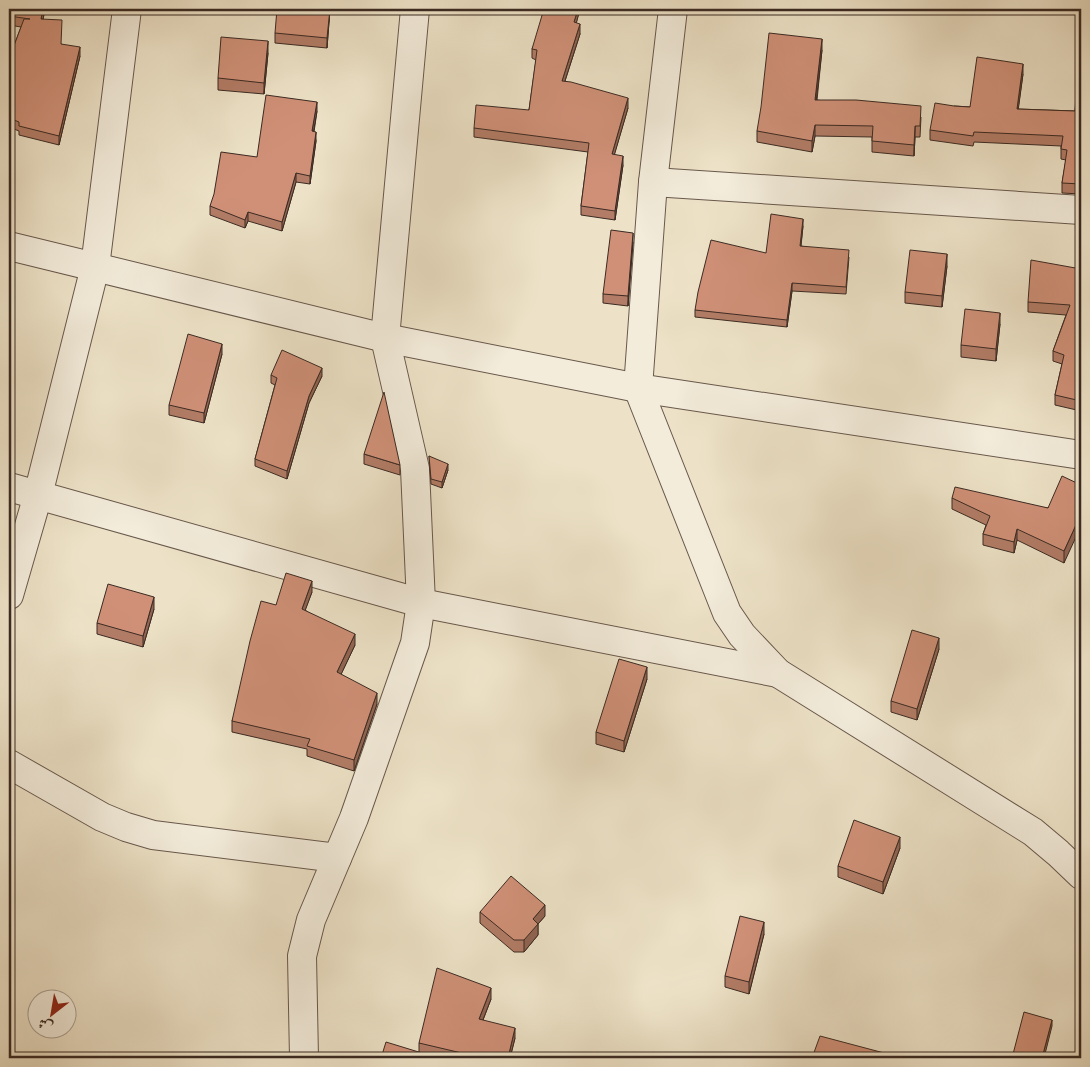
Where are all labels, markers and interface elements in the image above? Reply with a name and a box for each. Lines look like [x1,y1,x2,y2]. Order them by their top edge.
north arrow [28,990,78,1040]
text: ش [35,1013,56,1036]

